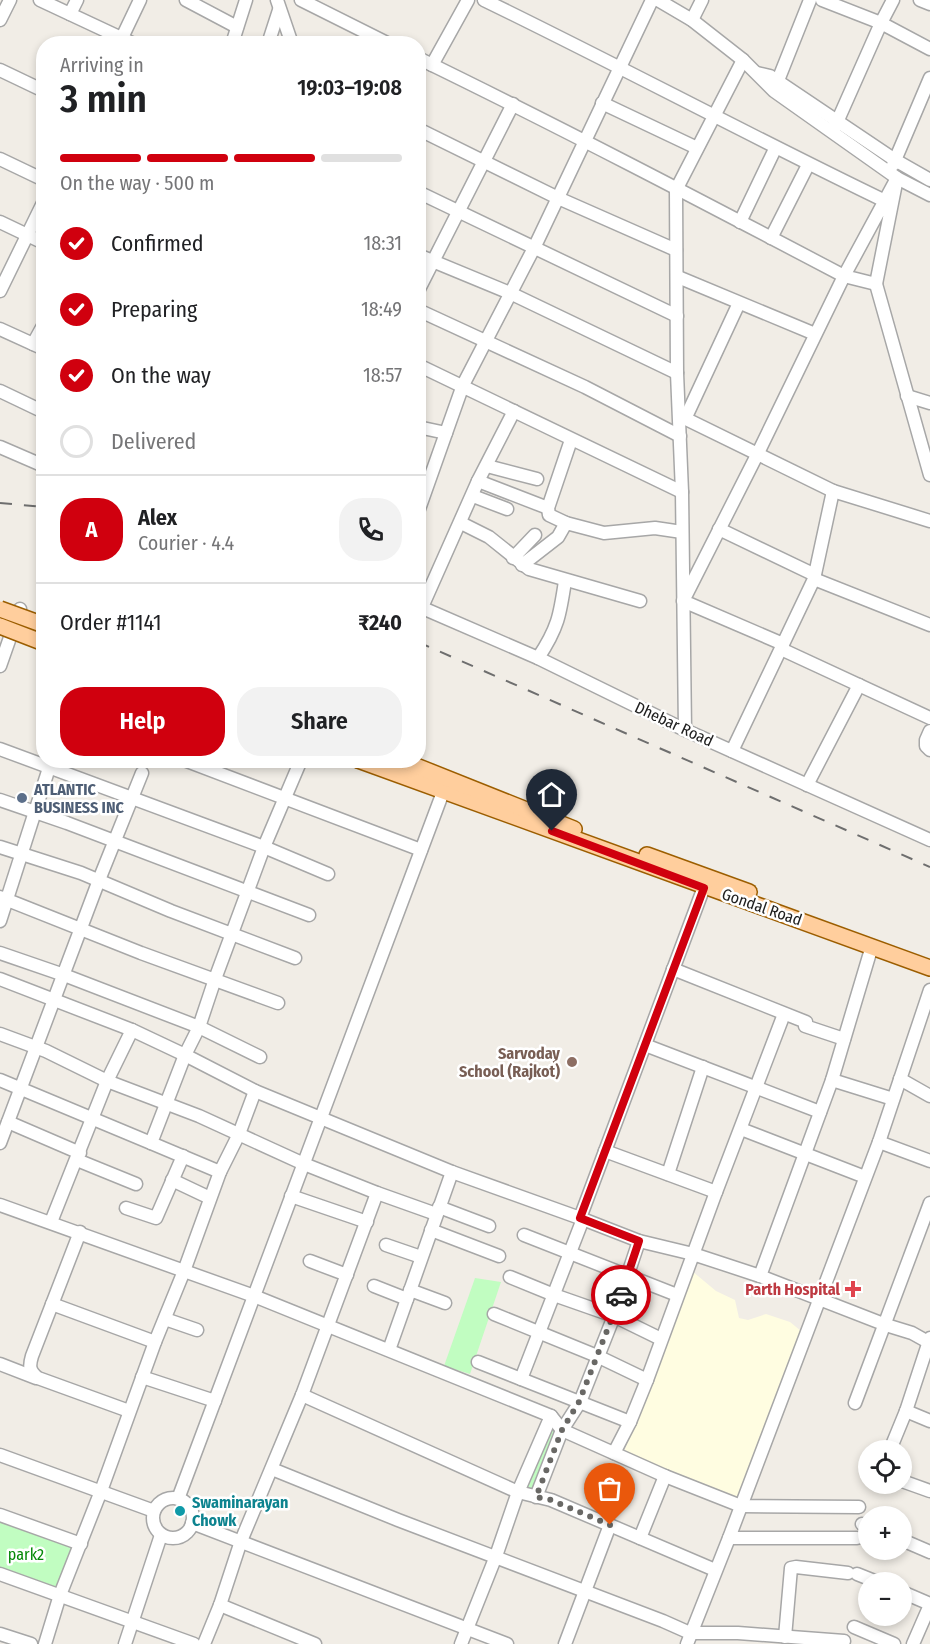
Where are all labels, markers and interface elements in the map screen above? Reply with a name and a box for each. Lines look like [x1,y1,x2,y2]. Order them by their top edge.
text: Arriving in [60,53,144,77]
text: 19:03–19:08 [297,74,402,101]
text: 3 min [60,76,147,122]
text: On the way · 500 m [60,171,214,195]
icon: check [60,227,93,260]
text: Confirmed [111,230,204,257]
text: 18:31 [363,231,402,255]
icon: check [60,293,93,326]
text: Preparing [111,296,197,323]
text: 18:49 [361,297,402,321]
icon: check [60,359,93,392]
text: On the way [111,362,211,389]
text: 18:57 [363,363,402,387]
text: Delivered [111,428,196,455]
button: phone [339,498,402,561]
text: Alex [138,504,177,531]
text: A [86,516,97,543]
text: Courier · 4.4 [138,531,234,555]
text: Order #1141 [60,609,162,636]
text: ₹240 [358,609,402,636]
button: Help [60,687,225,756]
button: Share [237,687,402,756]
street label: Dhebar Road [632,698,716,750]
pin [526,769,577,831]
icon: home [535,778,568,811]
place label: ATLANTIC BUSINESS INC [33,780,125,817]
marker: ATLANTIC BUSINESS INC [15,791,29,805]
street label: Gondal Road [719,884,805,930]
place label: Sarvoday School (Rajkot) [459,1044,560,1081]
marker: Sarvoday School (Rajkot) [565,1055,579,1069]
courier [591,1265,651,1325]
icon: car [605,1279,638,1312]
place label: Parth Hospital [745,1280,841,1299]
marker: Parth Hospital [844,1280,862,1298]
map controls [858,1440,912,1626]
button: locate [858,1440,912,1494]
pin [584,1463,635,1525]
icon: bag [593,1472,626,1505]
place label: Swaminarayan Chowk [192,1493,288,1530]
marker: Swaminarayan Chowk [173,1504,187,1518]
button: + [858,1506,912,1560]
park label: park2 [8,1545,44,1564]
button: − [858,1572,912,1626]

